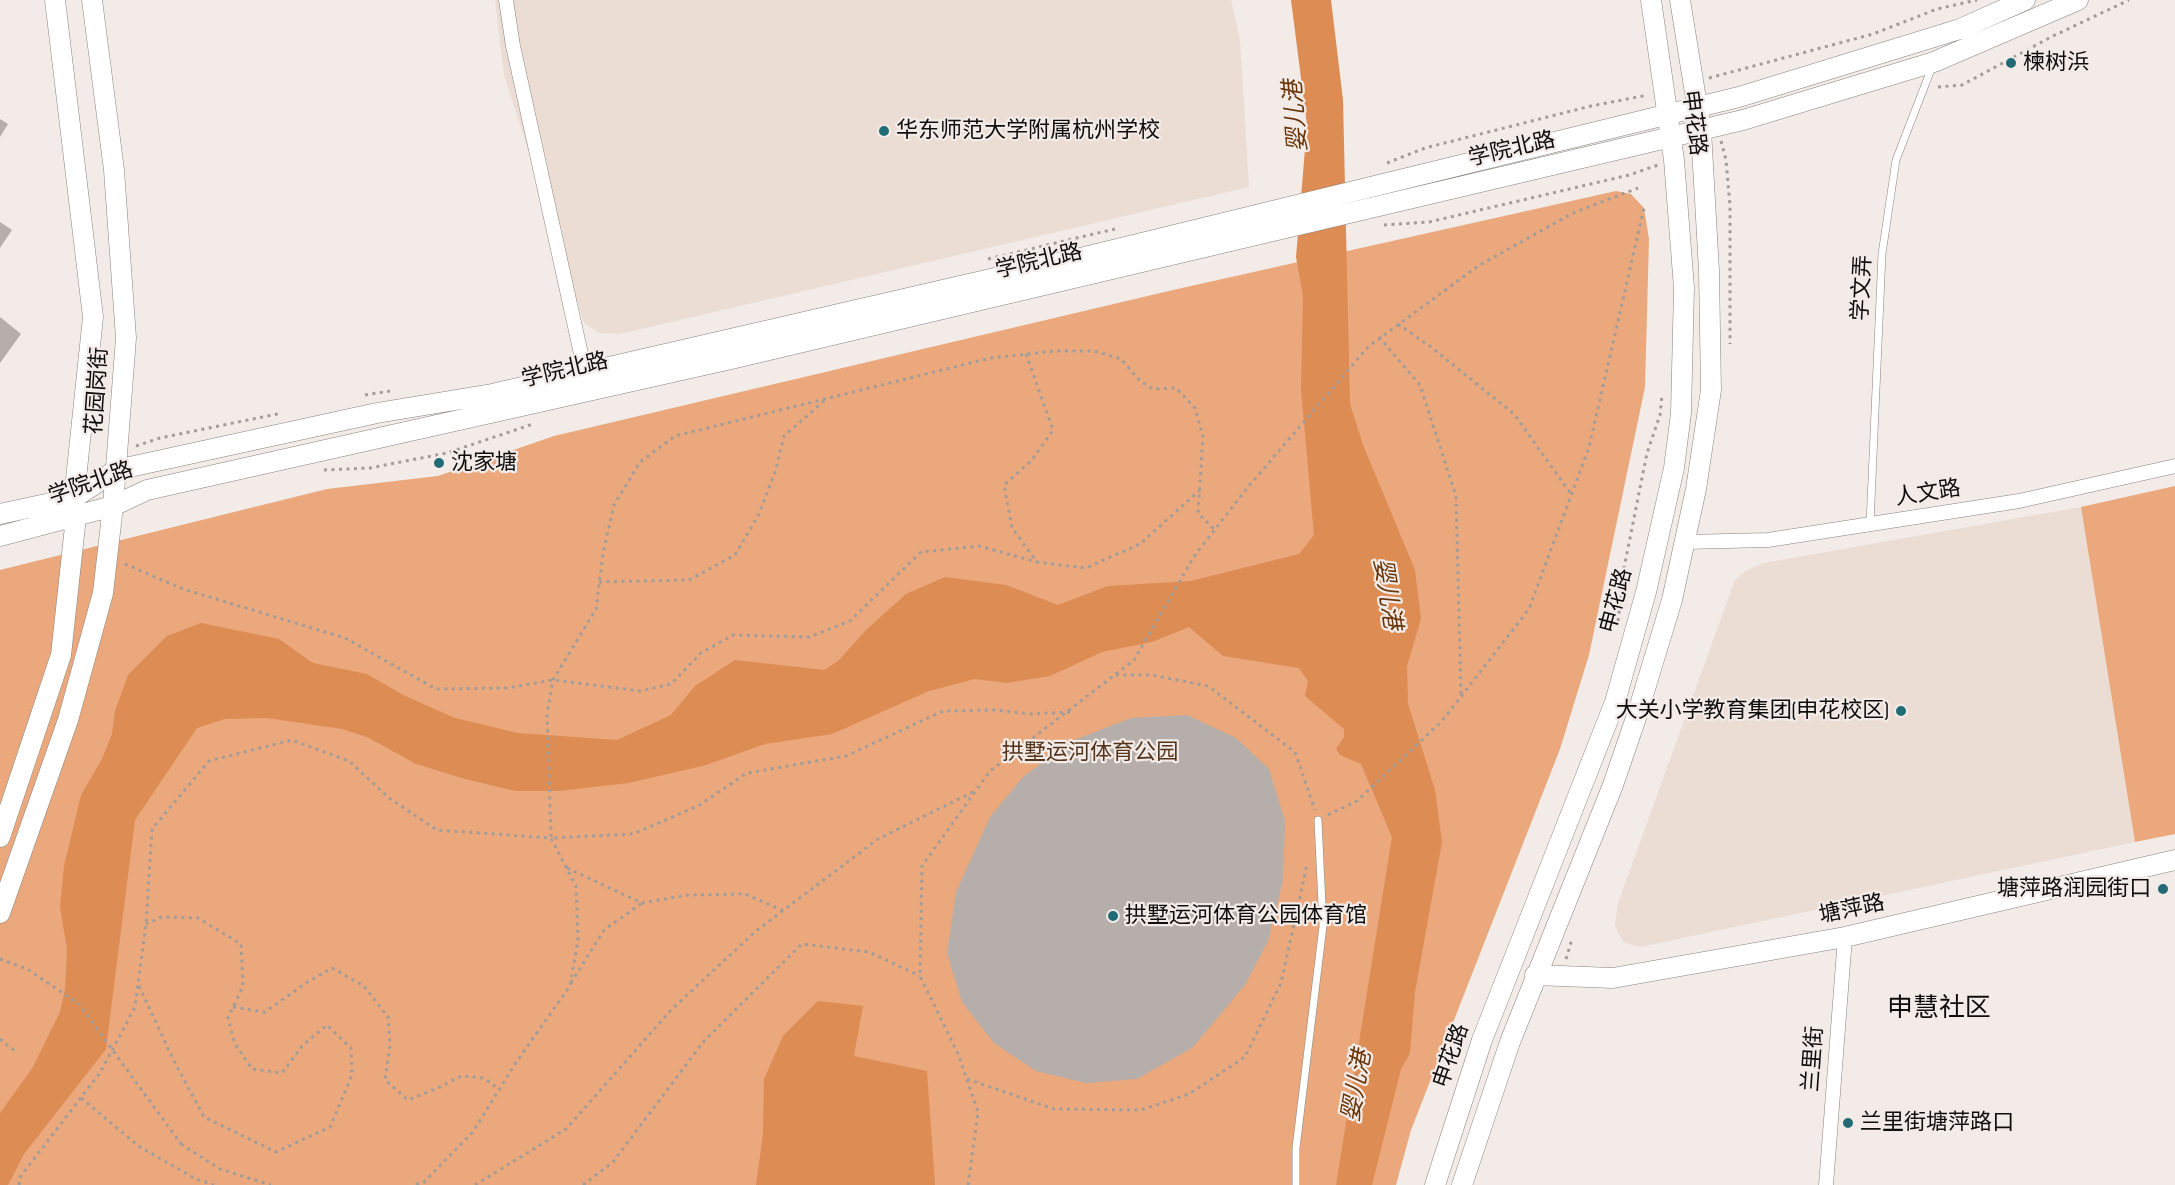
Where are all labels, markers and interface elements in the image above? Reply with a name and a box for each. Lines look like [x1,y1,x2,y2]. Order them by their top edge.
place label: 楝树浜 [2023,50,2089,76]
marker: 楝树浜 [2004,56,2018,70]
water label: 婴儿港 [1280,79,1314,153]
street label: 申花路 [1676,89,1710,157]
place label: 华东师范大学附属杭州学校 [896,118,1160,144]
marker: 华东师范大学附属杭州学校 [877,124,891,138]
street label: 学院北路 [1466,127,1558,173]
street label: 学院北路 [993,239,1085,285]
street label: 学文弄 [1848,254,1878,322]
street label: 花园岗街 [82,346,114,436]
street label: 学院北路 [519,348,611,394]
place label: 沈家塘 [451,450,517,476]
marker: 沈家塘 [432,456,446,470]
street label: 学院北路 [45,457,137,511]
street label: 人文路 [1893,476,1963,512]
water label: 婴儿港 [1366,556,1406,632]
street label: 申花路 [1596,566,1638,636]
place label: 大关小学教育集团(申花校区) [1615,698,1889,724]
marker: 大关小学教育集团(申花校区) [1894,704,1908,718]
park label: 拱墅运河体育公园 [1002,740,1178,766]
place label: 塘萍路润园街口 [1997,876,2151,902]
marker: 塘萍路润园街口 [2156,882,2170,896]
street label: 塘萍路 [1817,890,1887,930]
place label: 拱墅运河体育公园体育馆 [1125,903,1367,929]
marker: 拱墅运河体育公园体育馆 [1106,909,1120,923]
district label: 申慧社区 [1887,993,1991,1025]
street label: 申花路 [1429,1021,1475,1091]
street label: 兰里街 [1799,1025,1829,1093]
water label: 婴儿港 [1338,1048,1378,1124]
place label: 兰里街塘萍路口 [1860,1110,2014,1136]
marker: 兰里街塘萍路口 [1841,1116,1855,1130]

